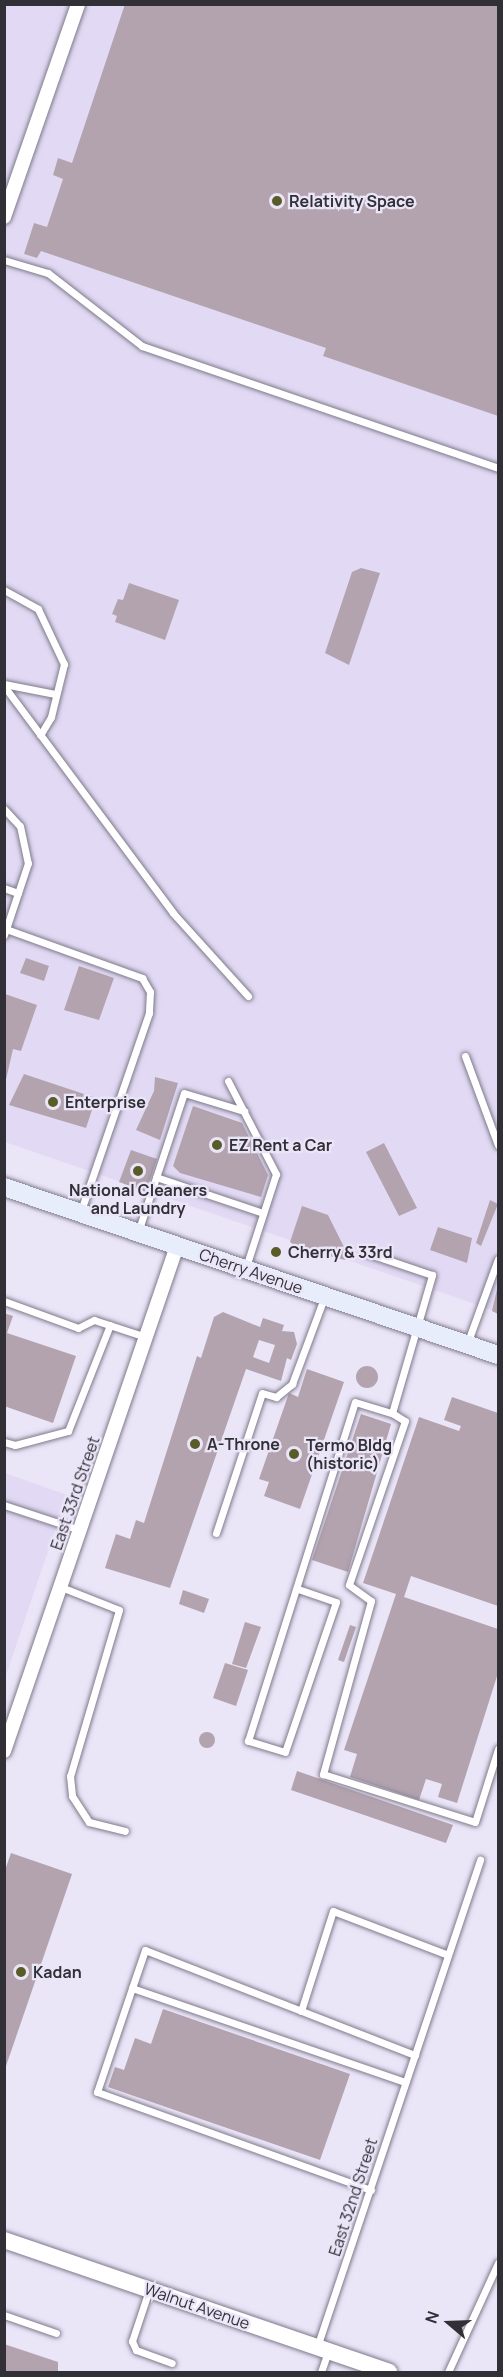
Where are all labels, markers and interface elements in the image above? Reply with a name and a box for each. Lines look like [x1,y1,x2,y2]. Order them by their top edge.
place label: Relativity Space [289,191,415,211]
marker: Relativity Space [270,194,284,208]
place label: Enterprise [65,1092,146,1112]
marker: Enterprise [46,1095,60,1109]
place label: EZ Rent a Car [229,1135,332,1155]
marker: EZ Rent a Car [210,1138,224,1152]
marker: National Cleaners and Laundry [131,1164,145,1178]
place label: National Cleaners and Laundry [69,1180,207,1218]
place label: Cherry & 33rd [288,1242,393,1262]
street label: Cherry Avenue [197,1244,305,1298]
marker: Cherry & 33rd [269,1245,283,1259]
street label: East 33rd Street [47,1434,103,1552]
place label: A-Throne [207,1434,280,1454]
place label: Termo Bldg (historic) [306,1435,392,1473]
marker: A-Throne [188,1437,202,1451]
marker: Termo Bldg (historic) [287,1447,301,1461]
place label: Kadan [33,1962,82,1982]
marker: Kadan [14,1965,28,1979]
street label: East 32nd Street [325,2135,381,2259]
street label: Walnut Avenue [142,2279,252,2333]
north arrow [419,2293,479,2353]
text: N [420,2308,444,2326]

